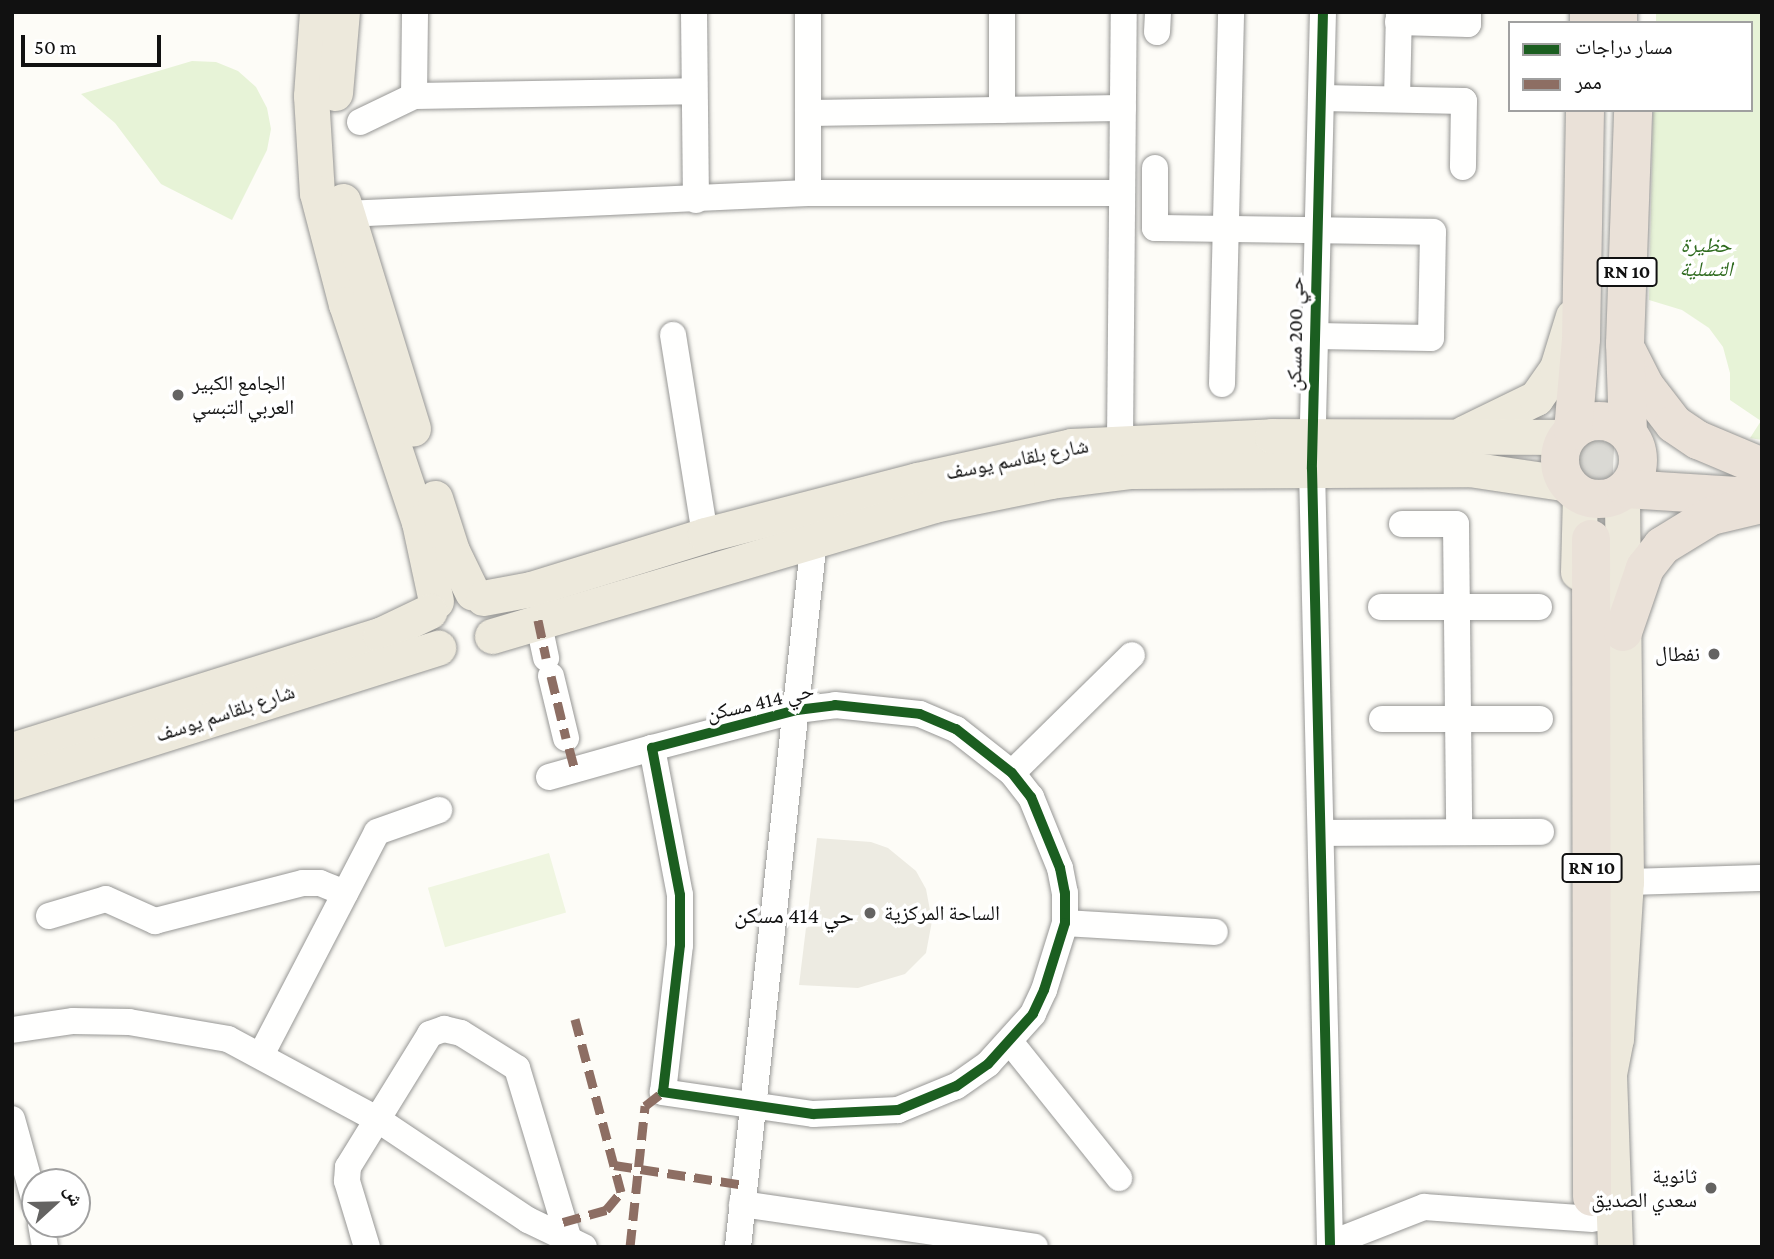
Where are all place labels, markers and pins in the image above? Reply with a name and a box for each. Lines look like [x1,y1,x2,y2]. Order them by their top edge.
place label: الجامع الكبير العربي التبسي [192,370,294,420]
marker: الجامع الكبير العربي التبسي [170,387,186,403]
place label: نفطال [1655,641,1700,667]
marker: نفطال [1706,646,1722,662]
place label: الساحة المركزية [884,900,1000,926]
marker: الساحة المركزية [862,905,878,921]
place label: ثانوية سعدي الصديق [1591,1163,1697,1213]
marker: ثانوية سعدي الصديق [1703,1180,1719,1196]

